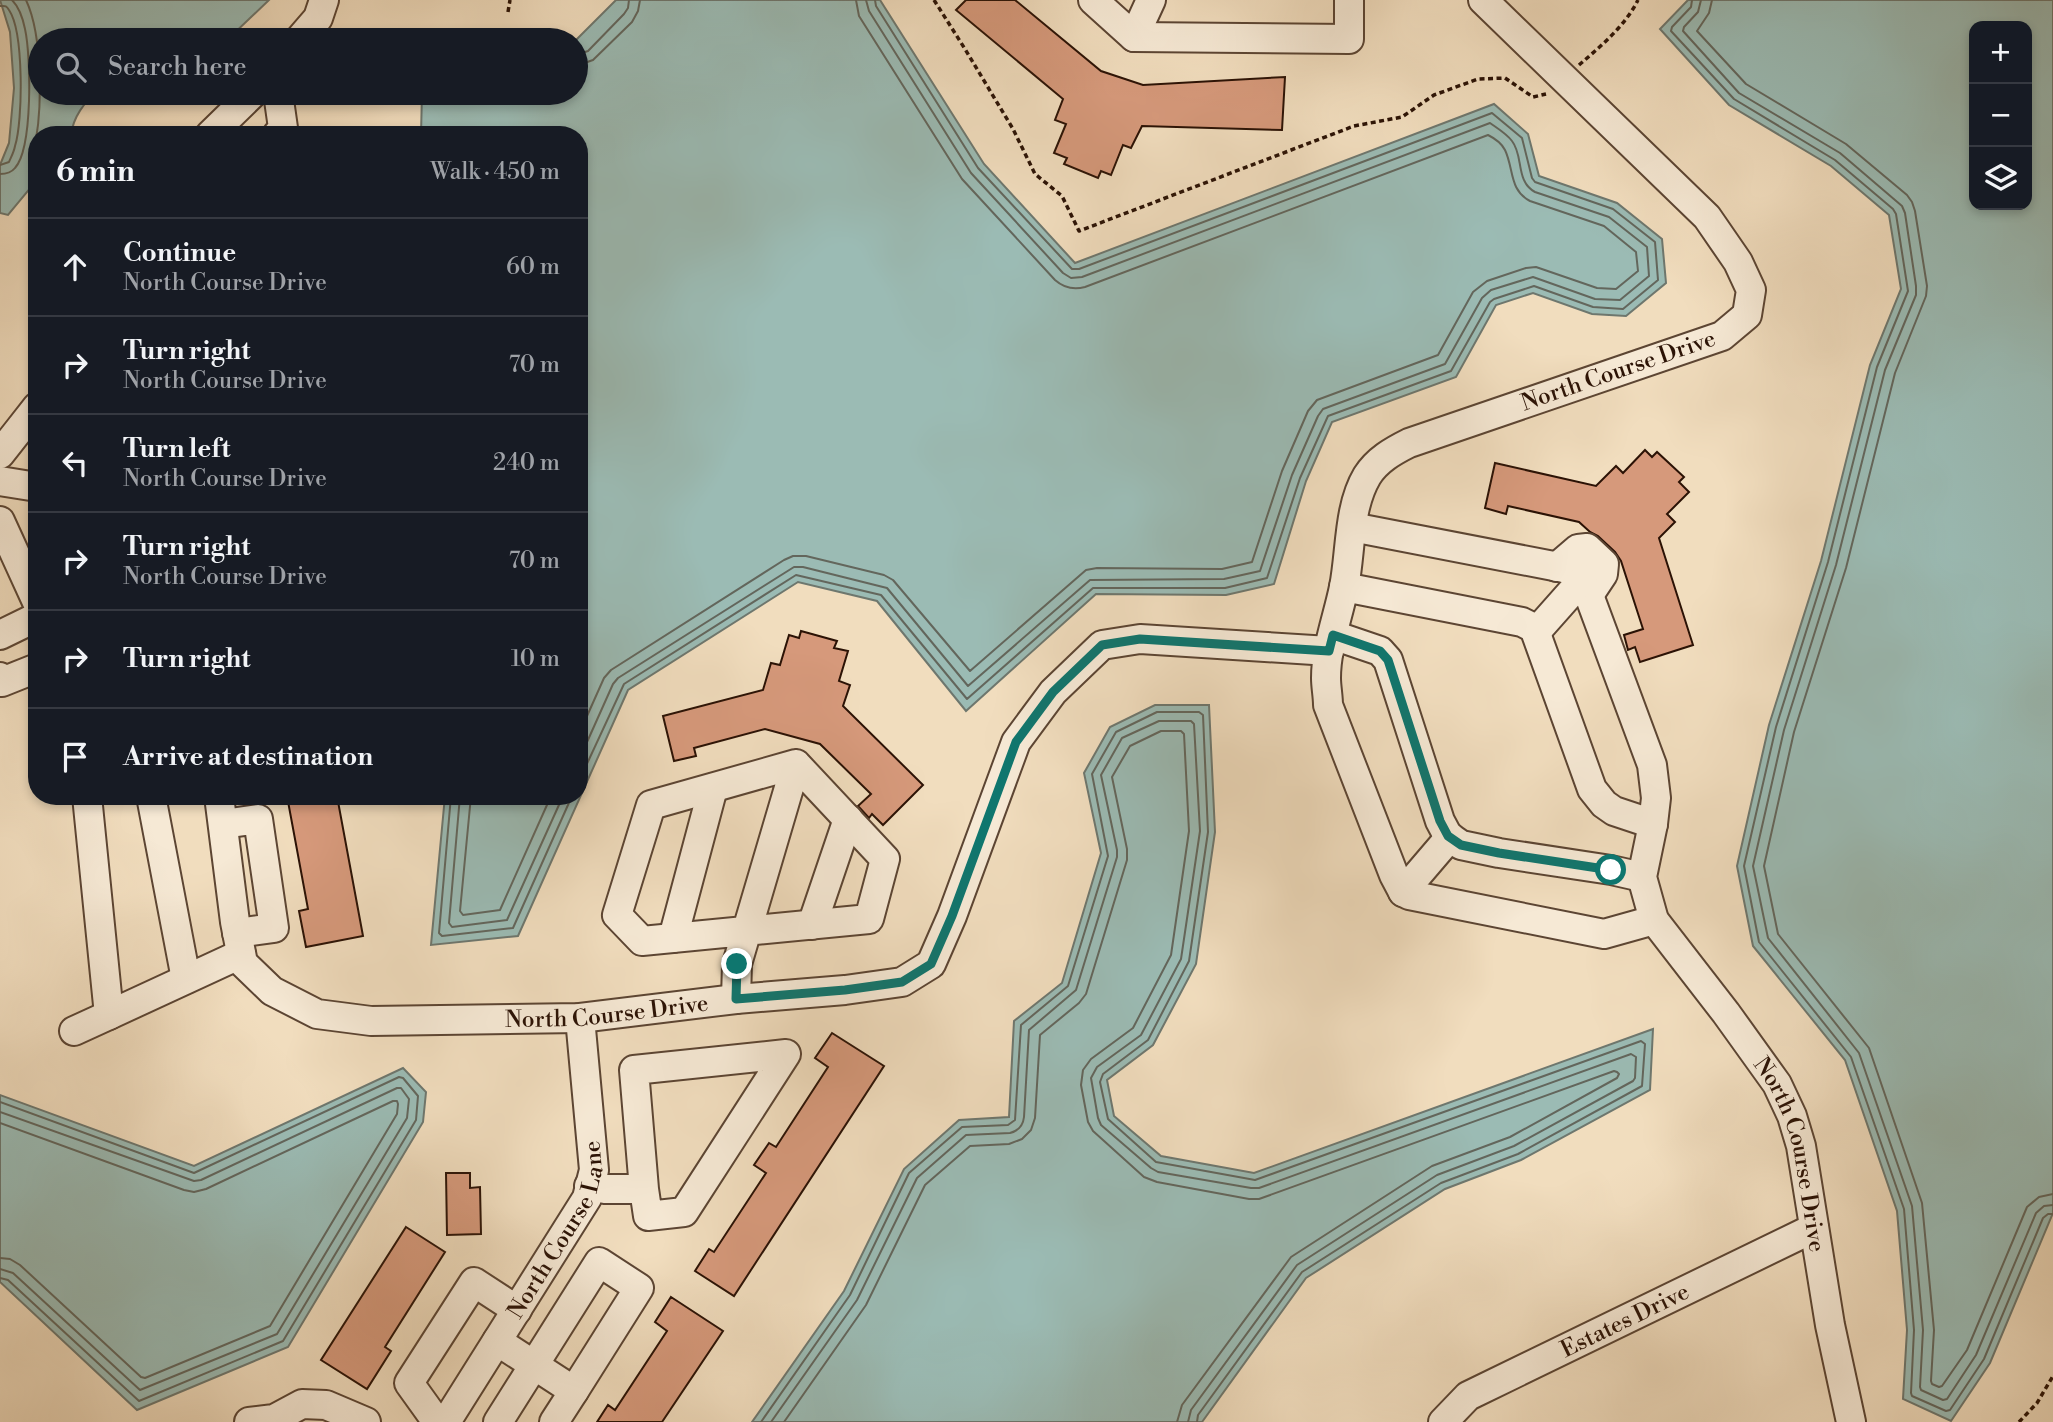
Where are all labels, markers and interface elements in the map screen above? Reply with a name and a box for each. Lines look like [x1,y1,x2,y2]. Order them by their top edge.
map controls [1969,21,2032,210]
button: + [1969,21,2032,84]
search box [28,28,588,105]
icon: search [52,48,90,86]
text: Search here [108,51,247,83]
button: − [1969,84,2032,147]
button: layers [1969,147,2032,210]
text: 6 min [56,153,135,191]
text: Walk · 450 m [430,158,560,186]
text: Continue [123,237,236,269]
icon: ahead [56,248,94,286]
text: 60 m [506,253,560,281]
text: North Course Drive [123,269,327,297]
street label: North Course Drive [1517,325,1719,417]
text: Turn right [123,335,251,367]
icon: right [56,346,94,384]
text: 70 m [509,351,560,379]
text: North Course Drive [123,367,327,395]
text: Turn left [123,433,231,465]
icon: left [56,444,94,482]
text: 240 m [493,449,560,477]
text: North Course Drive [123,465,327,493]
text: Turn right [123,531,251,563]
icon: right [56,542,94,580]
text: 70 m [509,547,560,575]
text: North Course Drive [123,563,327,591]
icon: right [56,640,94,678]
text: Turn right [123,643,251,675]
text: 10 m [511,645,560,673]
icon: arrive [56,738,94,776]
text: Arrive at destination [123,741,373,773]
route start [1595,854,1626,885]
route end [721,948,752,979]
street label: North Course Drive [505,990,710,1034]
street label: North Course Drive [1747,1052,1831,1254]
street label: North Course Lane [502,1139,610,1324]
street label: Estates Drive [1556,1278,1694,1364]

